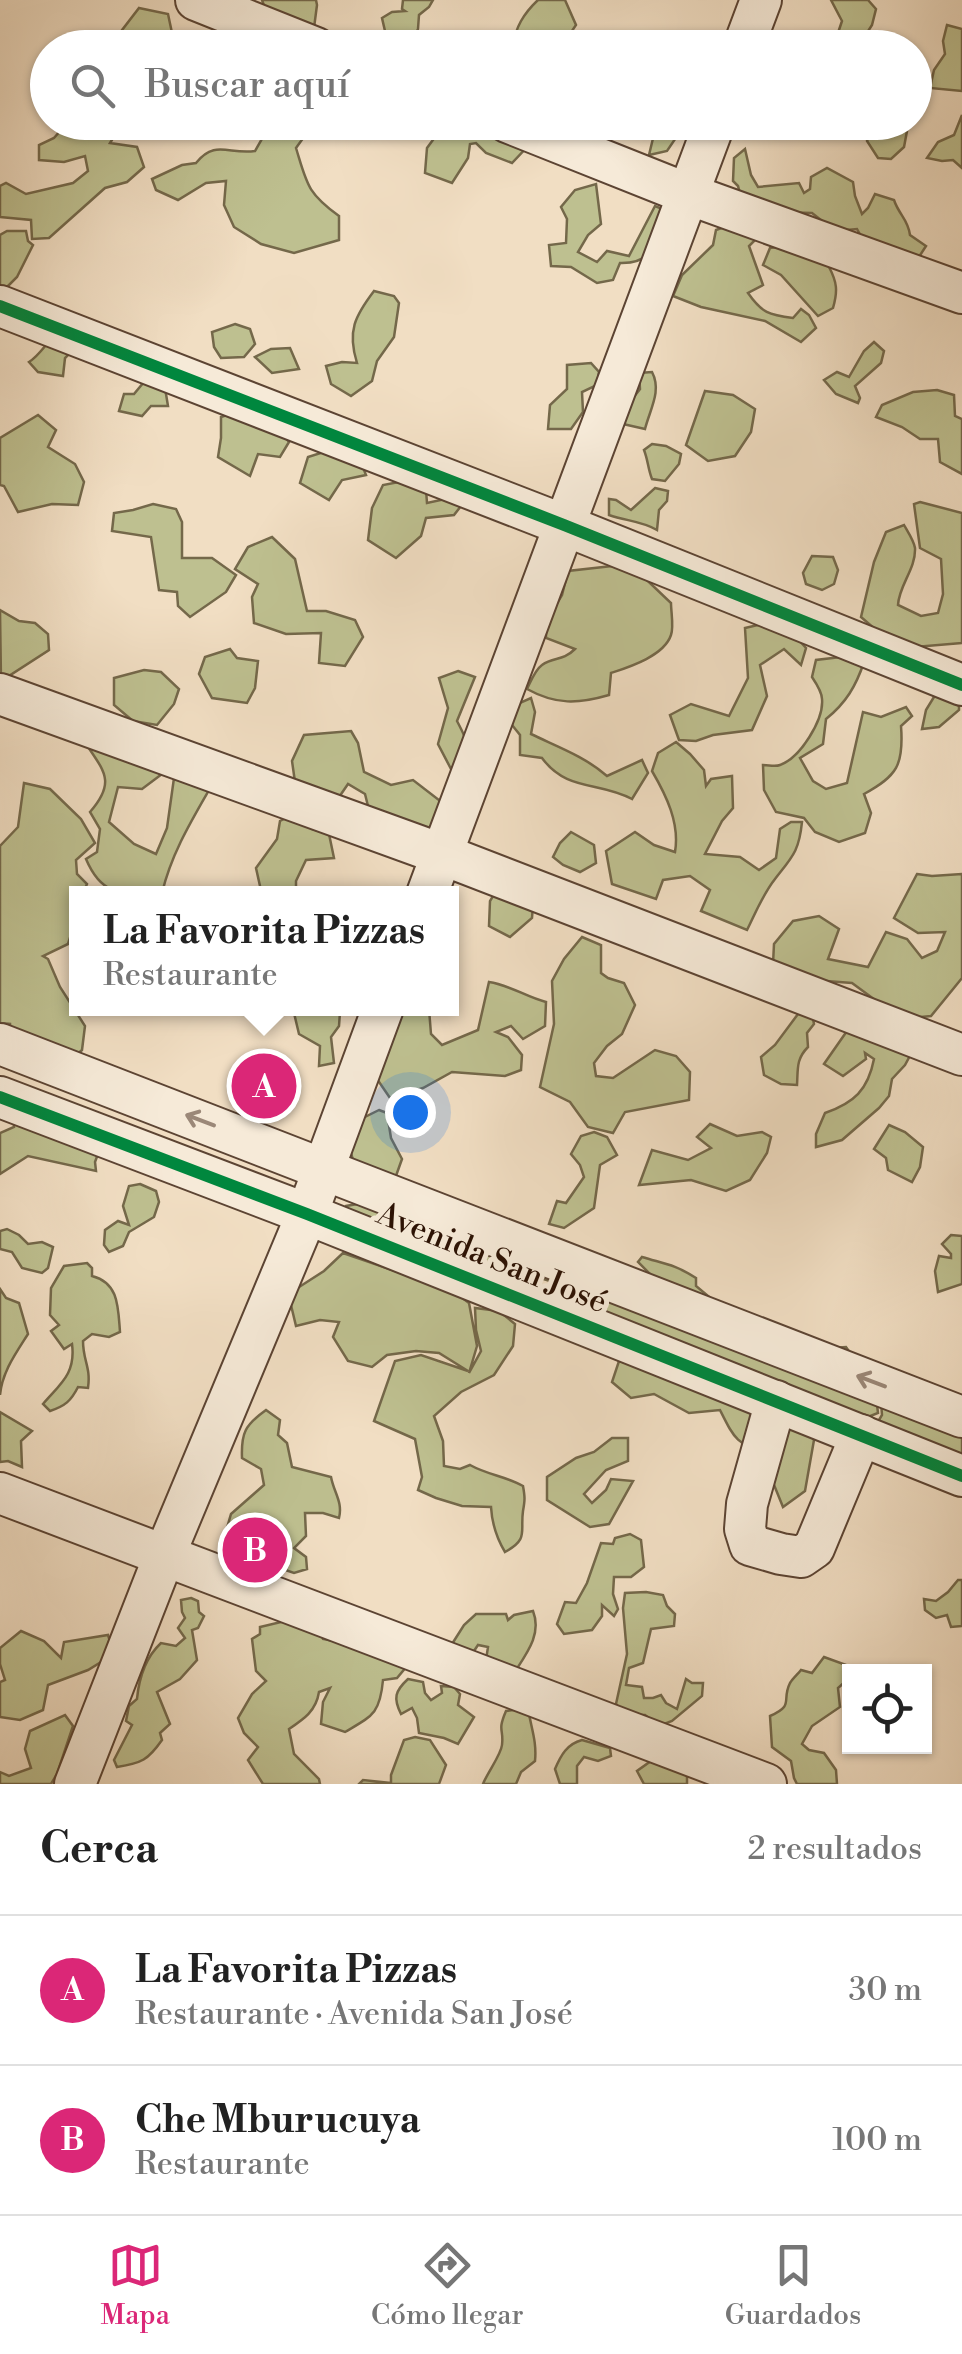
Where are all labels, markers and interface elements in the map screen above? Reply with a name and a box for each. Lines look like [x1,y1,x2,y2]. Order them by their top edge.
search box [30,30,932,140]
icon: search [65,58,120,113]
text: Buscar aquí [145,62,350,109]
popup [69,886,459,1016]
text: La Favorita Pizzas [103,908,425,955]
text: Restaurante [103,955,278,995]
pin: A [232,1048,296,1124]
your location [385,1087,436,1138]
one-way arrow [185,1110,216,1128]
street label: Avenida San José [370,1193,613,1322]
one-way arrow [856,1371,887,1389]
pin: B [222,1512,288,1588]
map controls [842,1664,932,1754]
button: locate [842,1664,932,1754]
text: Cerca [40,1823,158,1876]
text: 2 resultados [748,1829,922,1869]
text: La Favorita Pizzas [135,1947,457,1994]
text: A [61,1970,84,2010]
text: 30 m [848,1970,922,2010]
text: Restaurante · Avenida San José [135,1994,573,2034]
text: Che Mburucuya [135,2097,420,2144]
text: B [60,2120,85,2160]
text: 100 m [832,2120,922,2160]
text: Restaurante [135,2144,310,2184]
tab: Mapa [101,2238,170,2333]
tab: Cómo llegar [371,2238,524,2333]
tab: Guardados [725,2238,861,2333]

